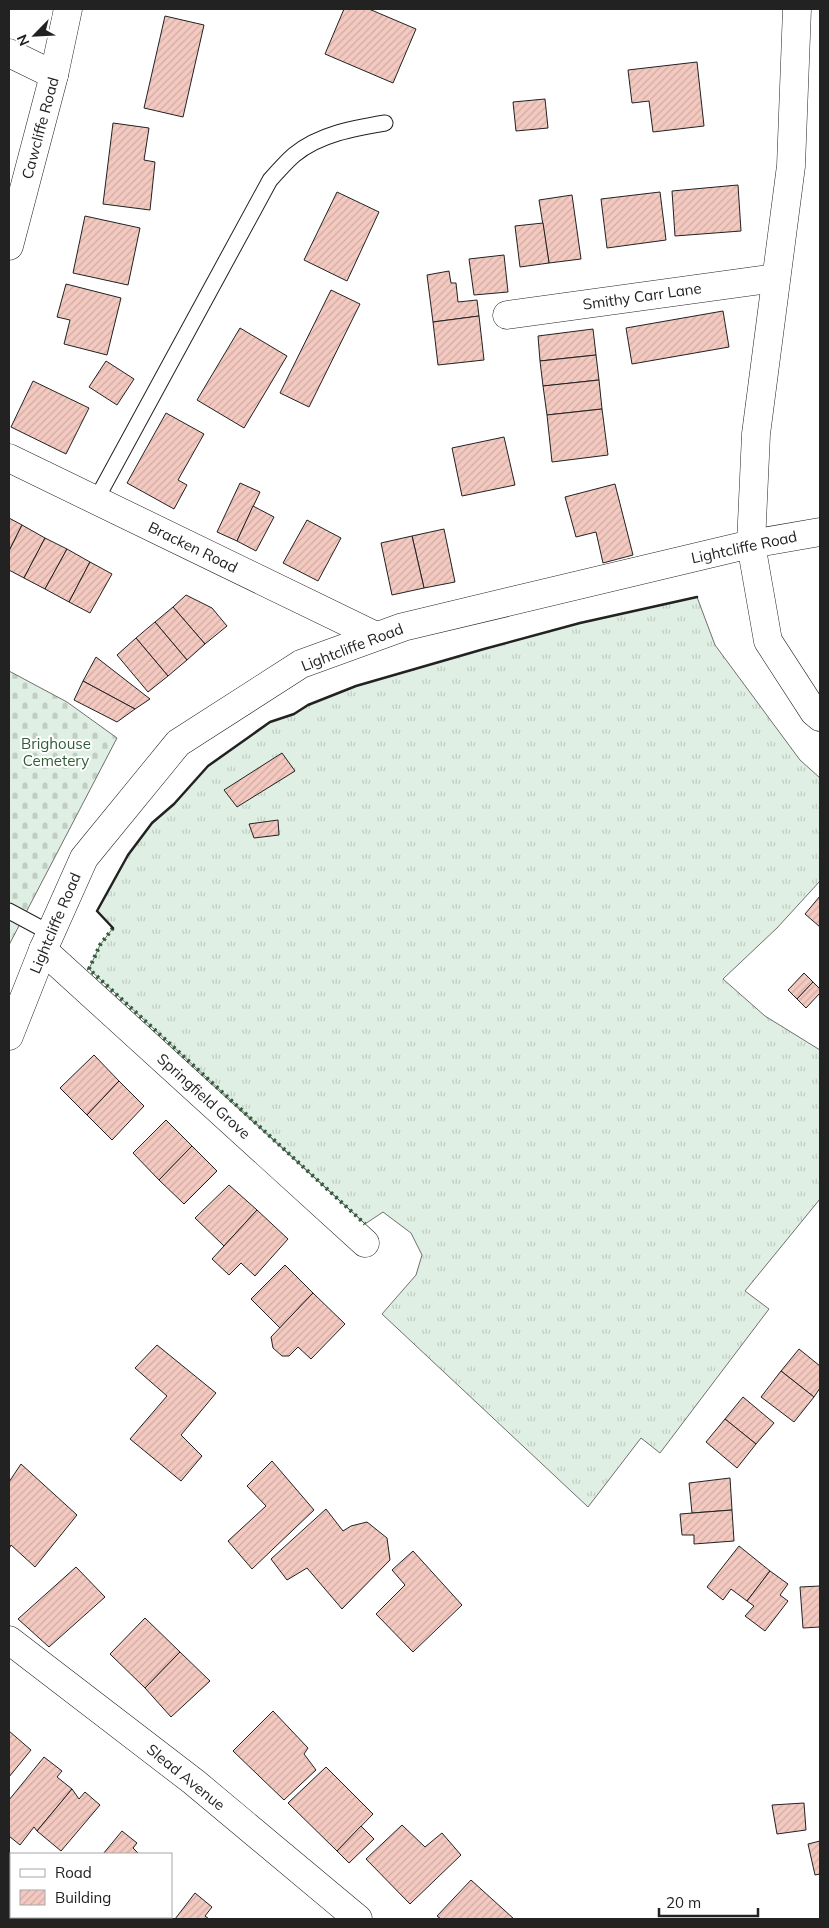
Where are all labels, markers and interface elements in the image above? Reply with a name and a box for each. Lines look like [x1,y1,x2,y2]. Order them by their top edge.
north arrow [10,10,60,60]
text: N [13,32,33,49]
street label: Cawcliffe Road [17,75,63,181]
street label: Smithy Carr Lane [581,278,703,314]
street label: Bracken Road [145,517,241,577]
street label: Lightcliffe Road [689,526,799,568]
street label: Lightcliffe Road [298,619,406,675]
park label: Brighouse Cemetery [21,734,91,770]
street label: Lightcliffe Road [25,870,85,976]
street label: Springfield Grove [153,1049,255,1143]
street label: Slead Avenue [143,1740,229,1814]
legend [10,1853,172,1918]
text: Road [55,1863,92,1882]
scale bar [659,1886,758,1918]
text: Building [55,1888,111,1907]
text: 20 m [666,1893,701,1912]

